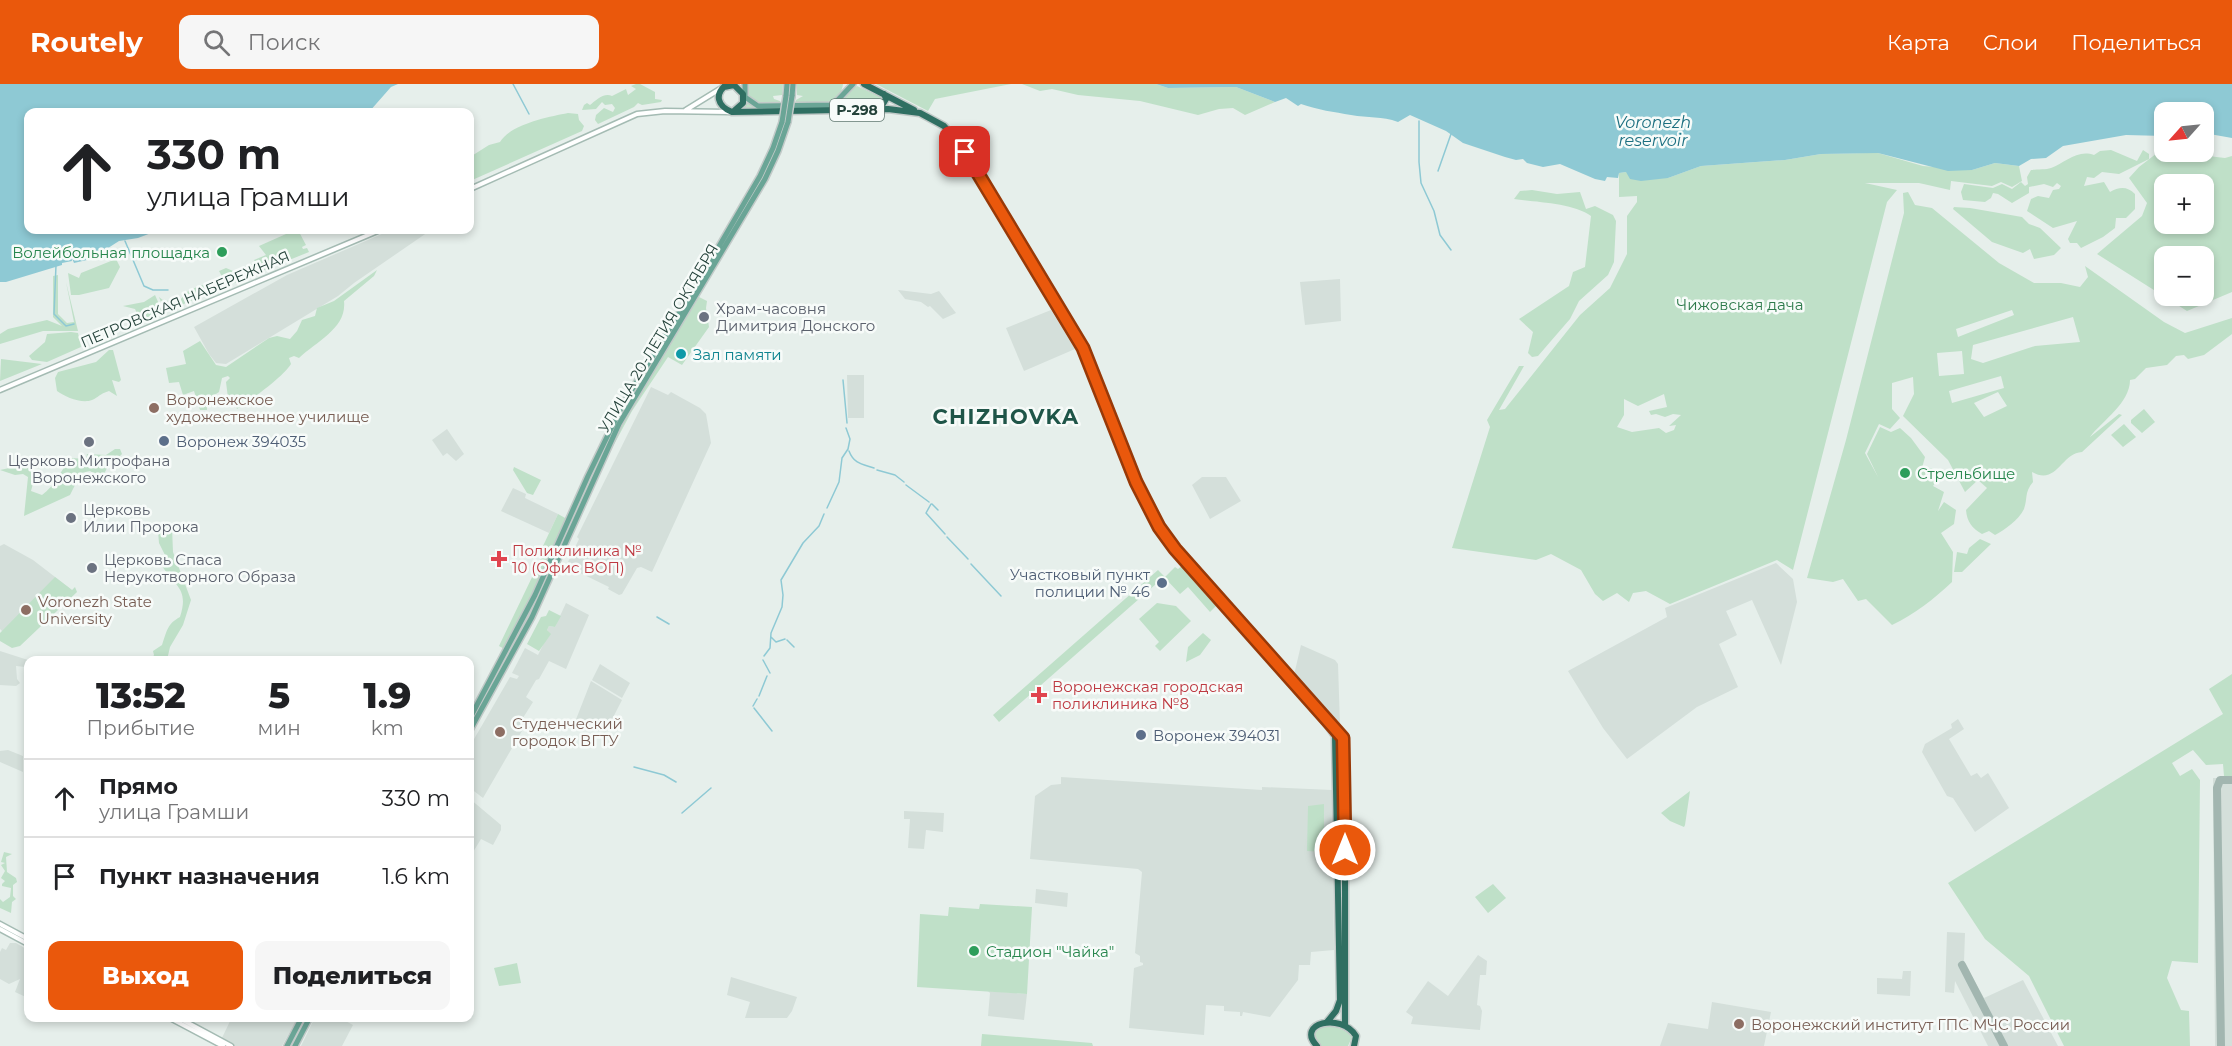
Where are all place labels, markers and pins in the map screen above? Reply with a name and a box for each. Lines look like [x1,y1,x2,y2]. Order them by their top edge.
pin [939,126,990,177]
place label: Волейбольная площадка [12,243,210,262]
marker: Волейбольная площадка [215,245,229,259]
place label: Храм-часовня Димитрия Донского [716,299,875,335]
marker: Храм-часовня Димитрия Донского [697,310,711,324]
place label: Зал памяти [693,345,782,364]
marker: Зал памяти [674,347,688,361]
place label: Воронежское художественное училище [166,390,370,426]
marker: Воронежское художественное училище [147,401,161,415]
place label: Воронеж 394035 [176,432,306,451]
marker: Воронеж 394035 [157,434,171,448]
marker: Церковь Митрофана Воронежского [82,435,96,449]
place label: Церковь Митрофана Воронежского [8,451,170,487]
place label: Стрельбище [1917,464,2015,483]
marker: Стрельбище [1898,466,1912,480]
place label: Церковь Илии Пророка [83,500,199,536]
marker: Церковь Илии Пророка [64,511,78,525]
place label: Поликлиника № 10 (Офис ВОП) [512,541,642,577]
place label: Церковь Спаса Нерукотворного Образа [104,550,296,586]
marker: Поликлиника № 10 (Офис ВОП) [490,550,508,568]
marker: Церковь Спаса Нерукотворного Образа [85,561,99,575]
place label: Участковый пункт полиции № 46 [1010,565,1151,601]
marker: Участковый пункт полиции № 46 [1155,576,1169,590]
place label: Voronezh State University [38,592,152,628]
marker: Voronezh State University [19,603,33,617]
place label: Воронежская городская поликлиника №8 [1052,677,1243,713]
marker: Воронежская городская поликлиника №8 [1030,686,1048,704]
place label: Студенческий городок ВГТУ [512,714,623,750]
marker: Студенческий городок ВГТУ [493,725,507,739]
place label: Воронеж 394031 [1153,726,1280,745]
marker: Воронеж 394031 [1134,728,1148,742]
place label: Стадион "Чайка" [986,942,1114,961]
marker: Стадион "Чайка" [967,944,981,958]
place label: Воронежский институт ГПС МЧС России [1751,1015,2070,1034]
marker: Воронежский институт ГПС МЧС России [1732,1017,1746,1031]

